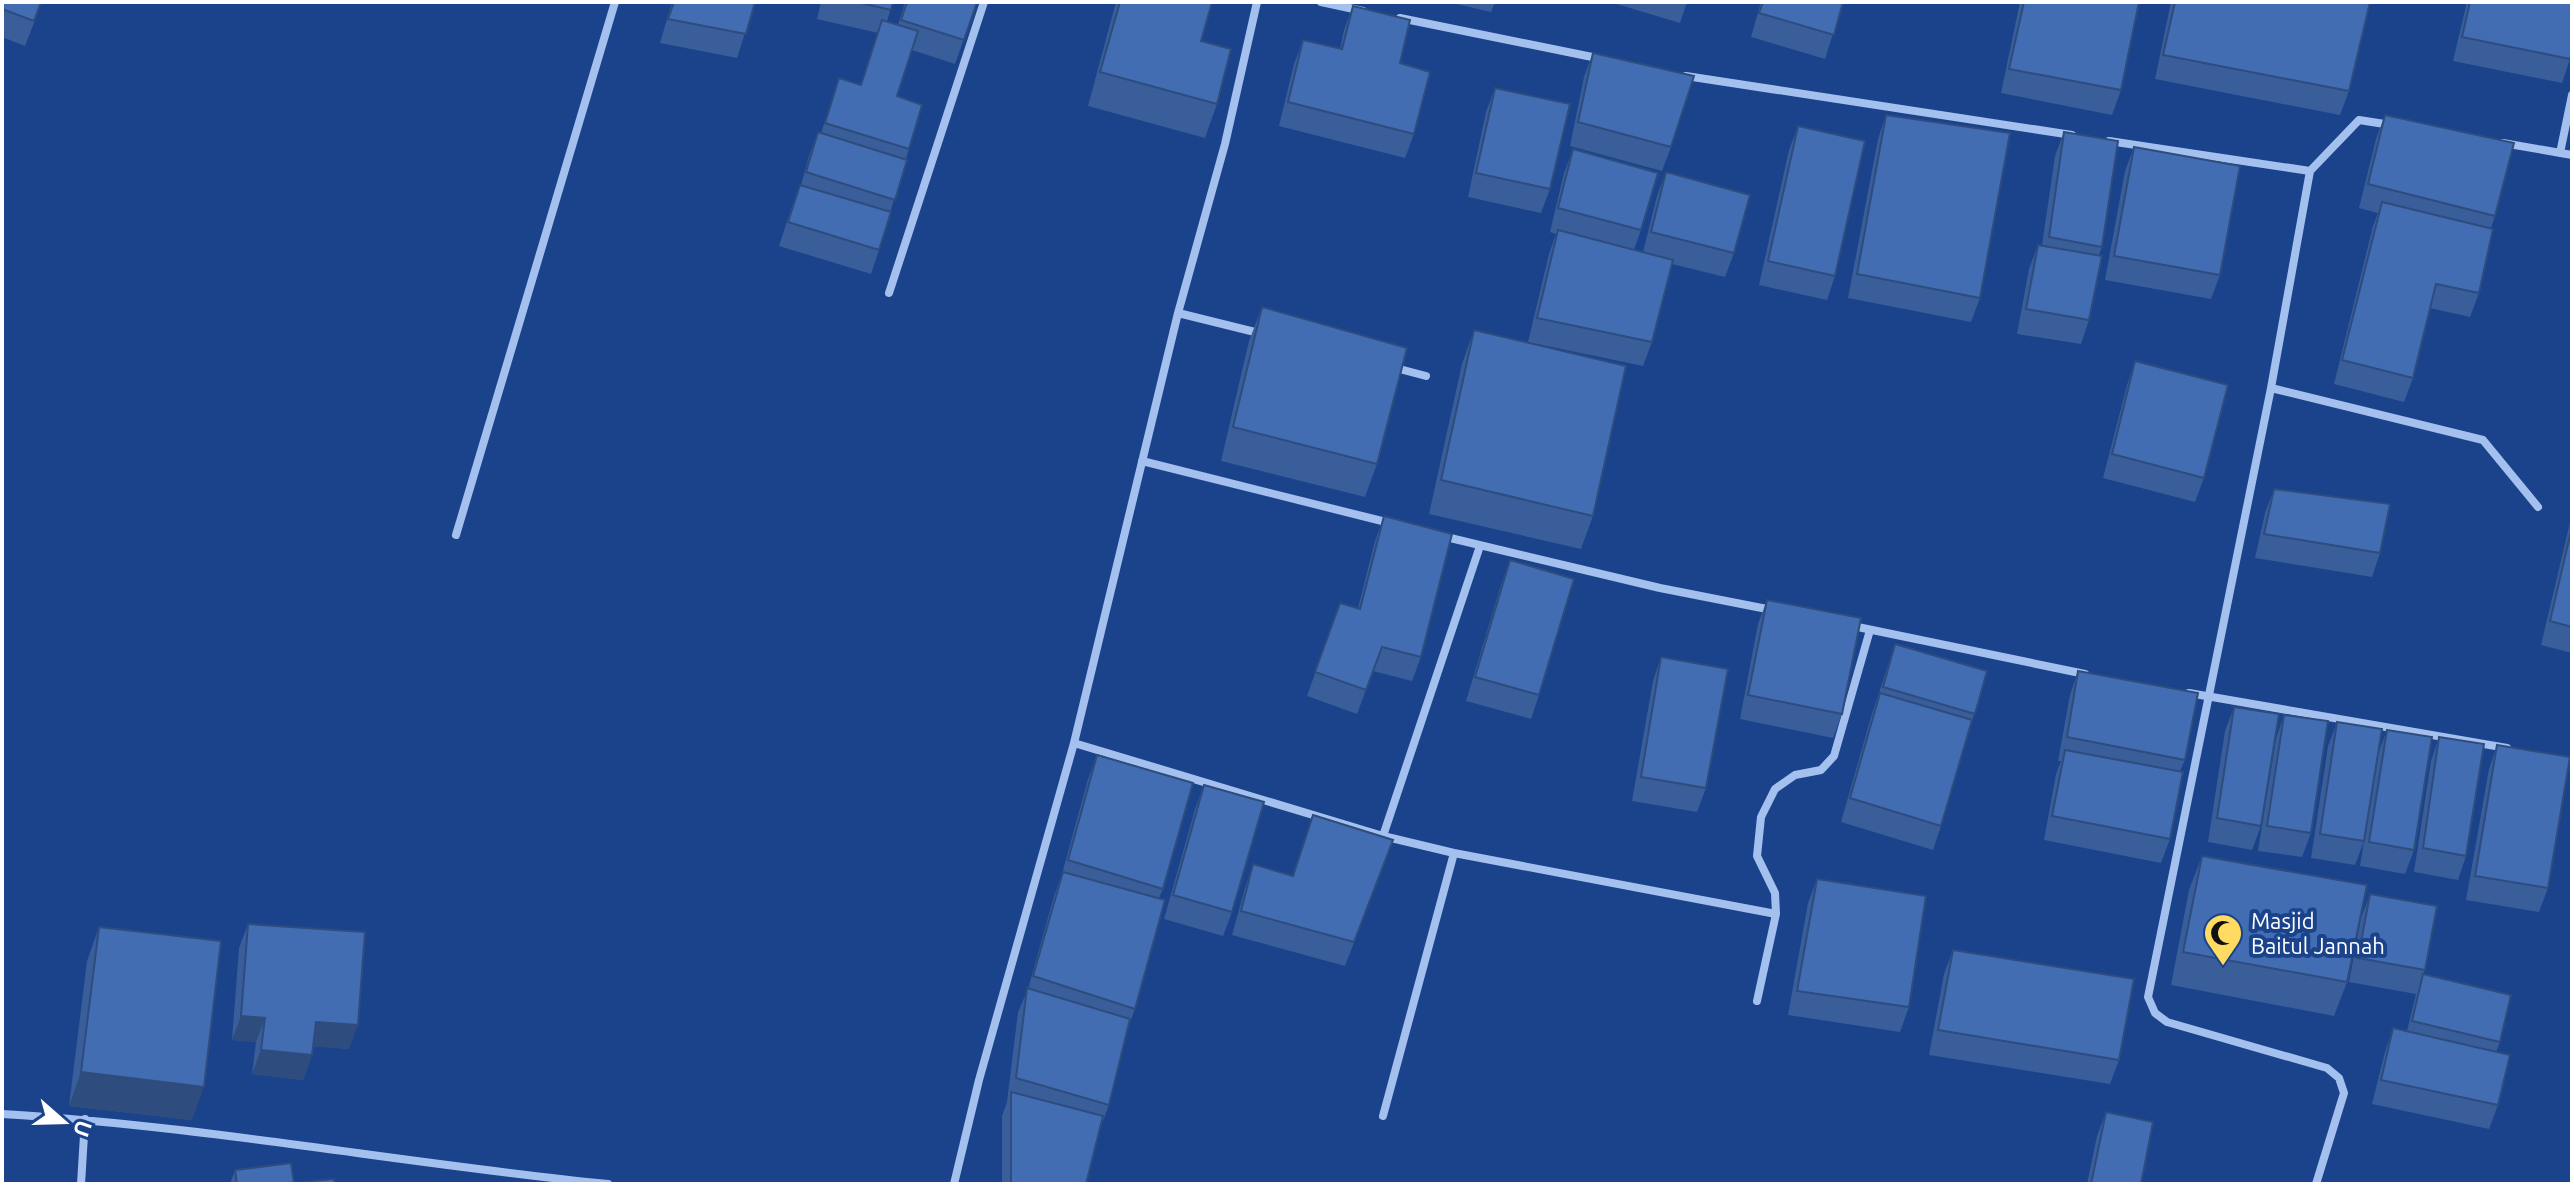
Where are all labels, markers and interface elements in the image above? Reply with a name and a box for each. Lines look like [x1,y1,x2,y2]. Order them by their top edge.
place label: Masjid Baitul Jannah [2251,908,2385,958]
mosque icon: Masjid Baitul Jannah [2202,912,2244,967]
north arrow [24,1082,104,1162]
text: U [69,1117,98,1141]

